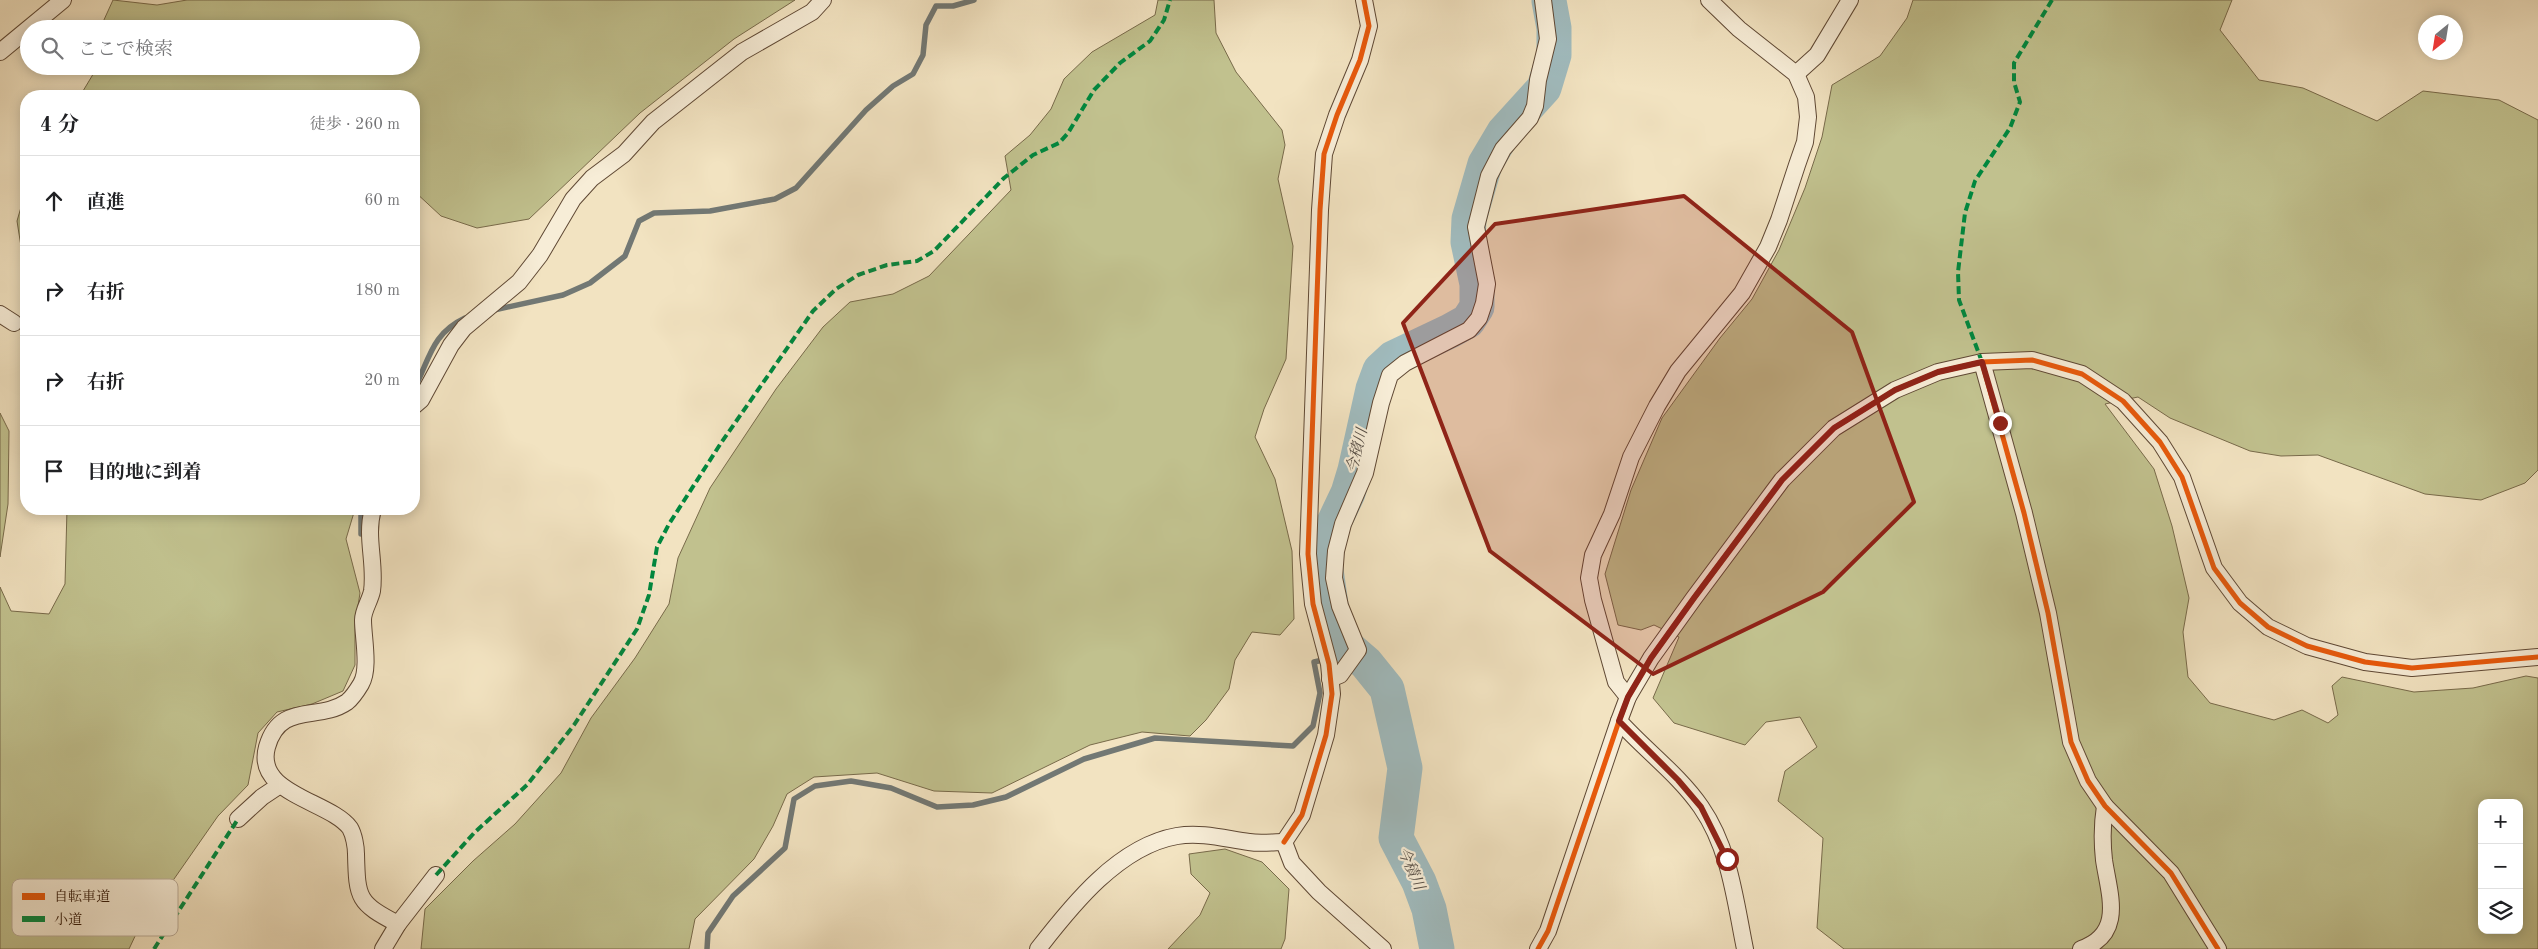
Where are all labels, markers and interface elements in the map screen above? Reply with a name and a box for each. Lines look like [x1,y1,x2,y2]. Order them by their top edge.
north arrow [2418,15,2463,60]
search box [20,20,420,75]
icon: search [38,34,66,62]
text: ここで検索 [78,41,173,60]
text: 4 分 [40,115,79,136]
text: 徒歩 · 260 m [310,117,400,133]
icon: ahead [40,187,68,215]
text: 60 m [364,193,400,209]
text: 直進 [87,194,125,213]
icon: right [40,277,68,305]
text: 180 m [355,283,400,299]
text: 右折 [87,284,125,303]
icon: right [40,367,68,395]
text: 20 m [364,373,400,389]
text: 右折 [87,374,125,393]
route end [1989,412,2012,435]
water label: 今積川 [1343,425,1371,475]
icon: arrive [40,457,68,485]
text: 目的地に到着 [87,464,201,483]
map controls [2478,799,2523,934]
button: + [2478,799,2523,844]
button: − [2478,844,2523,889]
water label: 今積川 [1394,845,1429,894]
route start [1716,848,1739,871]
legend [12,879,178,936]
text: 自転車道 [54,889,110,904]
button: layers [2478,889,2523,934]
text: 小道 [54,912,82,927]

